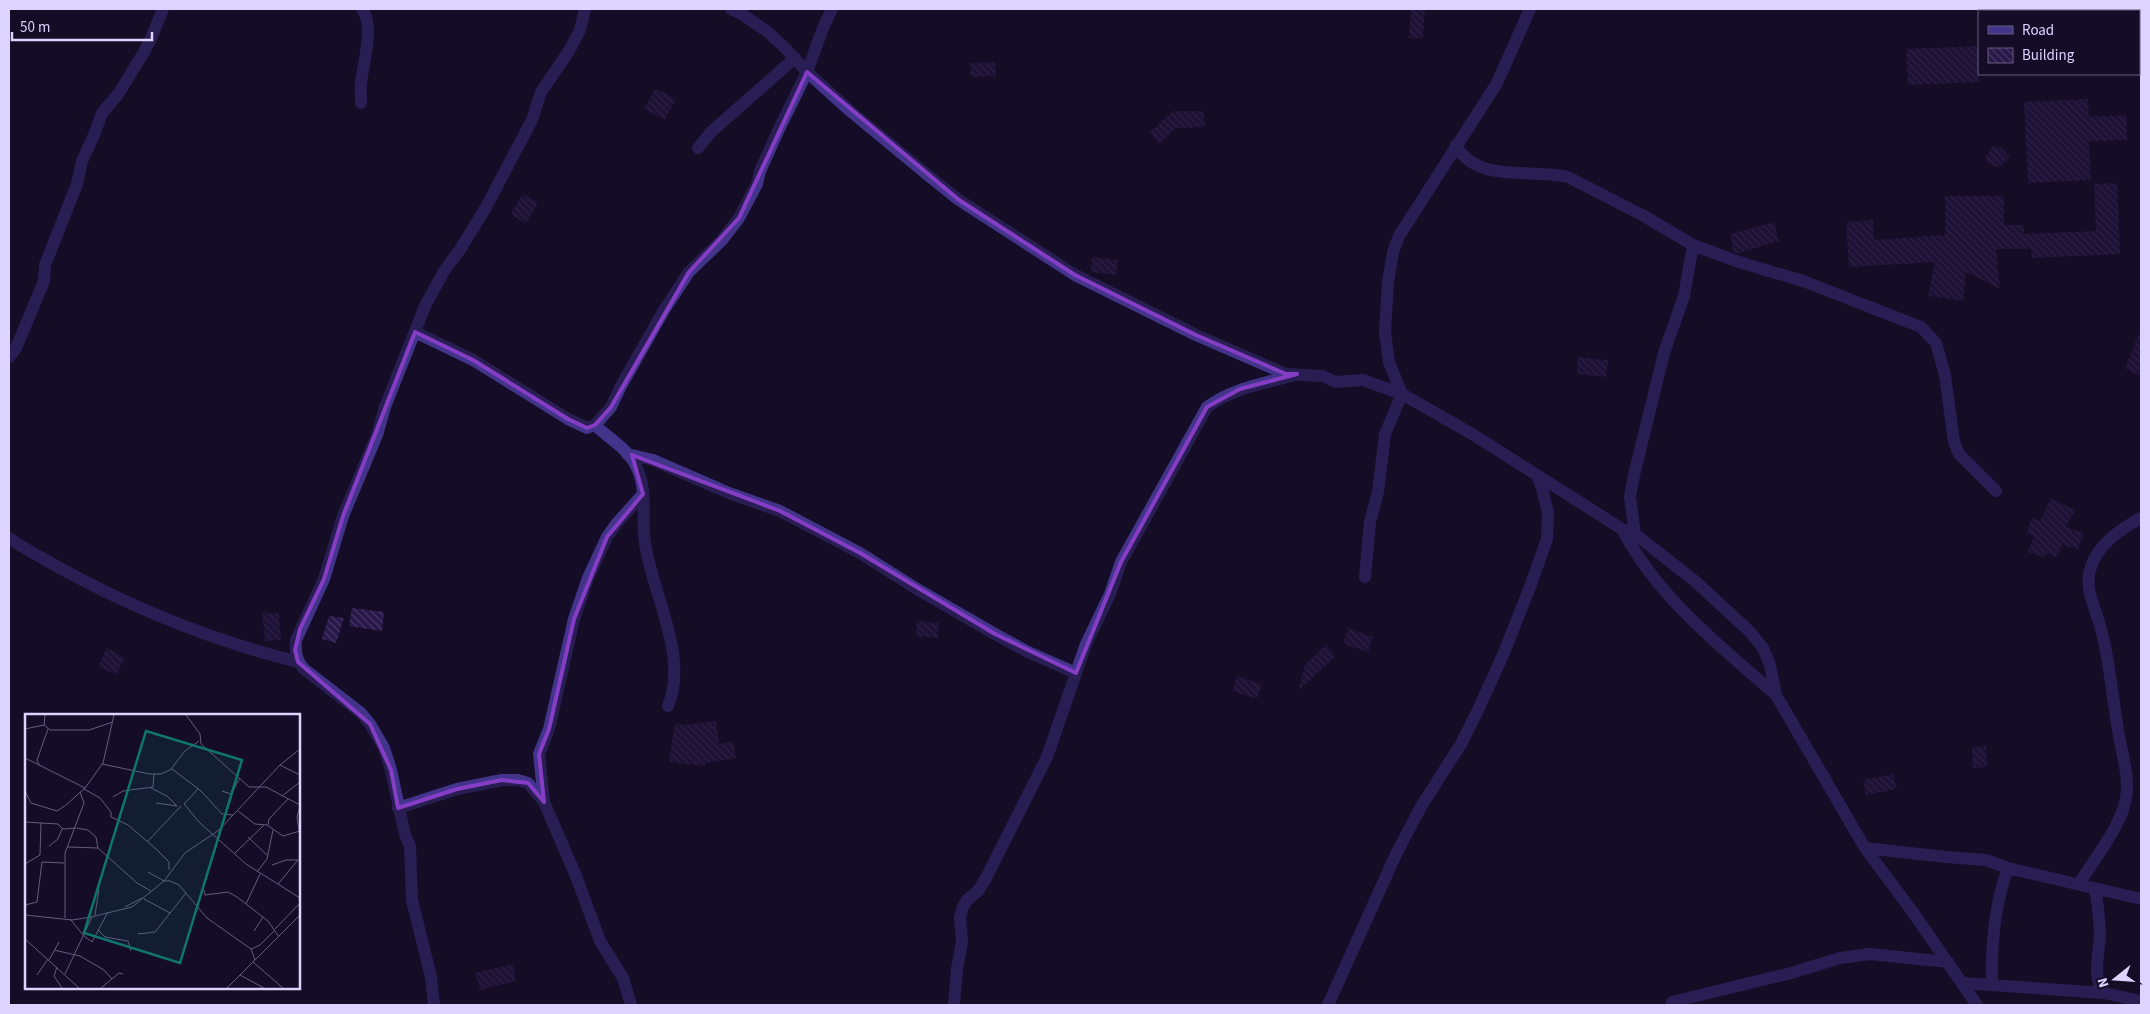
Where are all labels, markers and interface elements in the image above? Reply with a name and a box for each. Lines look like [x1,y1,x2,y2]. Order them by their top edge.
scale bar [12,10,152,42]
legend [1978,10,2140,75]
text: 50 m [20,17,50,38]
text: Road [2022,20,2054,41]
text: Building [2022,45,2075,66]
inset map [25,714,300,989]
north arrow [2090,954,2140,1004]
text: N [2093,975,2114,990]

